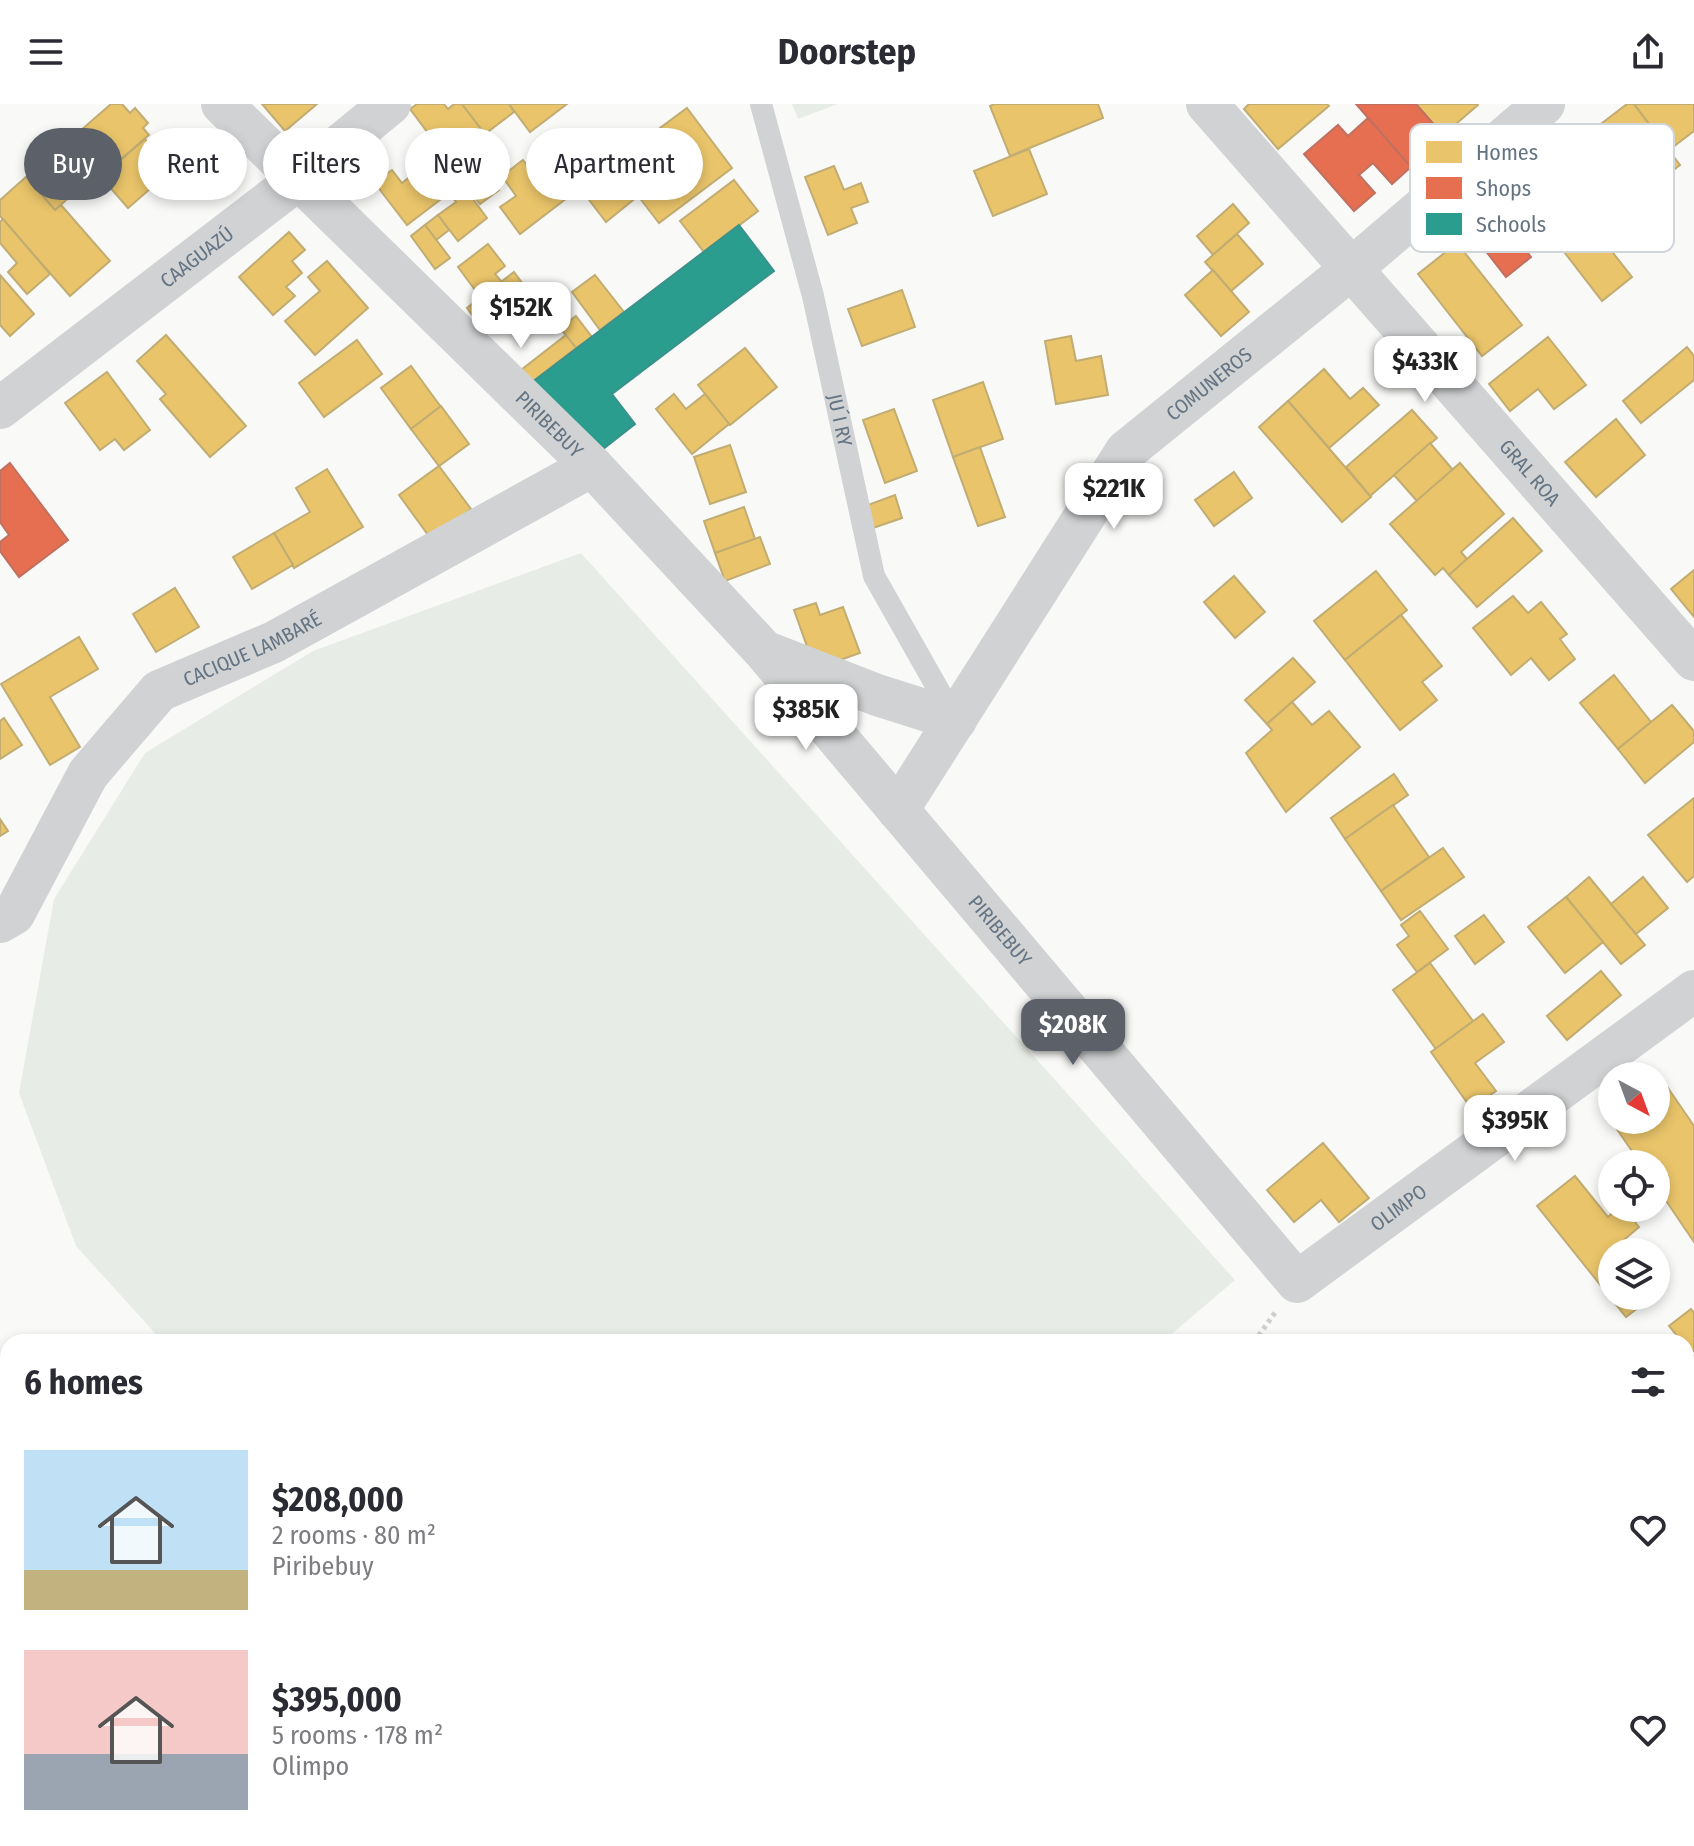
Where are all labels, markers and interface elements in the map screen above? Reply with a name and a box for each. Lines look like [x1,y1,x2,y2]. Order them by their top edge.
icon: menu [24,30,68,74]
text: Doorstep [778,30,916,74]
icon: share [1626,30,1670,74]
legend [1410,124,1674,252]
chip: Buy [24,128,122,200]
chip: Rent [138,128,247,200]
chip: Filters [263,128,389,200]
chip: New [405,128,510,200]
chip: Apartment [526,128,703,200]
text: Homes [1476,139,1538,166]
text: Shops [1476,175,1531,202]
text: Schools [1476,211,1546,238]
street label: CAAGUAZÚ [156,222,238,293]
pin: $152K [465,282,577,350]
text: $152K [490,292,552,323]
pin: $433K [1369,336,1481,404]
street label: COMUNEROS [1161,342,1257,426]
text: $433K [1392,346,1458,377]
street label: PIRIBEBUY [511,386,588,463]
street label: JU´I RY [823,392,857,449]
street label: GRAL ROA [1494,435,1566,511]
pin: $221K [1058,463,1170,531]
text: $221K [1083,473,1145,504]
street label: CACIQUE LAMBARÉ [180,606,325,691]
pin: $385K [750,684,862,752]
text: $385K [773,694,839,725]
street label: PIRIBEBUY [963,890,1037,971]
pin: $208K [1017,999,1129,1067]
text: $208K [1039,1009,1107,1040]
north arrow [1598,1062,1670,1134]
map controls [1598,1062,1670,1310]
pin: $395K [1459,1095,1571,1163]
text: $395K [1482,1105,1548,1136]
button: locate [1598,1150,1670,1222]
street label: OLIMPO [1366,1179,1431,1236]
button: layers [1598,1238,1670,1310]
icon: filters [1626,1360,1670,1404]
text: 6 homes [24,1362,143,1403]
text: $208,000 [272,1479,404,1520]
icon: home [88,1482,184,1578]
icon: heart [1626,1508,1670,1552]
text: 2 rooms · 80 m² [272,1520,436,1551]
text: Piribebuy [272,1551,373,1582]
text: $395,000 [272,1679,402,1720]
icon: home [88,1682,184,1778]
icon: heart [1626,1708,1670,1752]
text: 5 rooms · 178 m² [272,1720,443,1751]
text: Olimpo [272,1751,349,1782]

